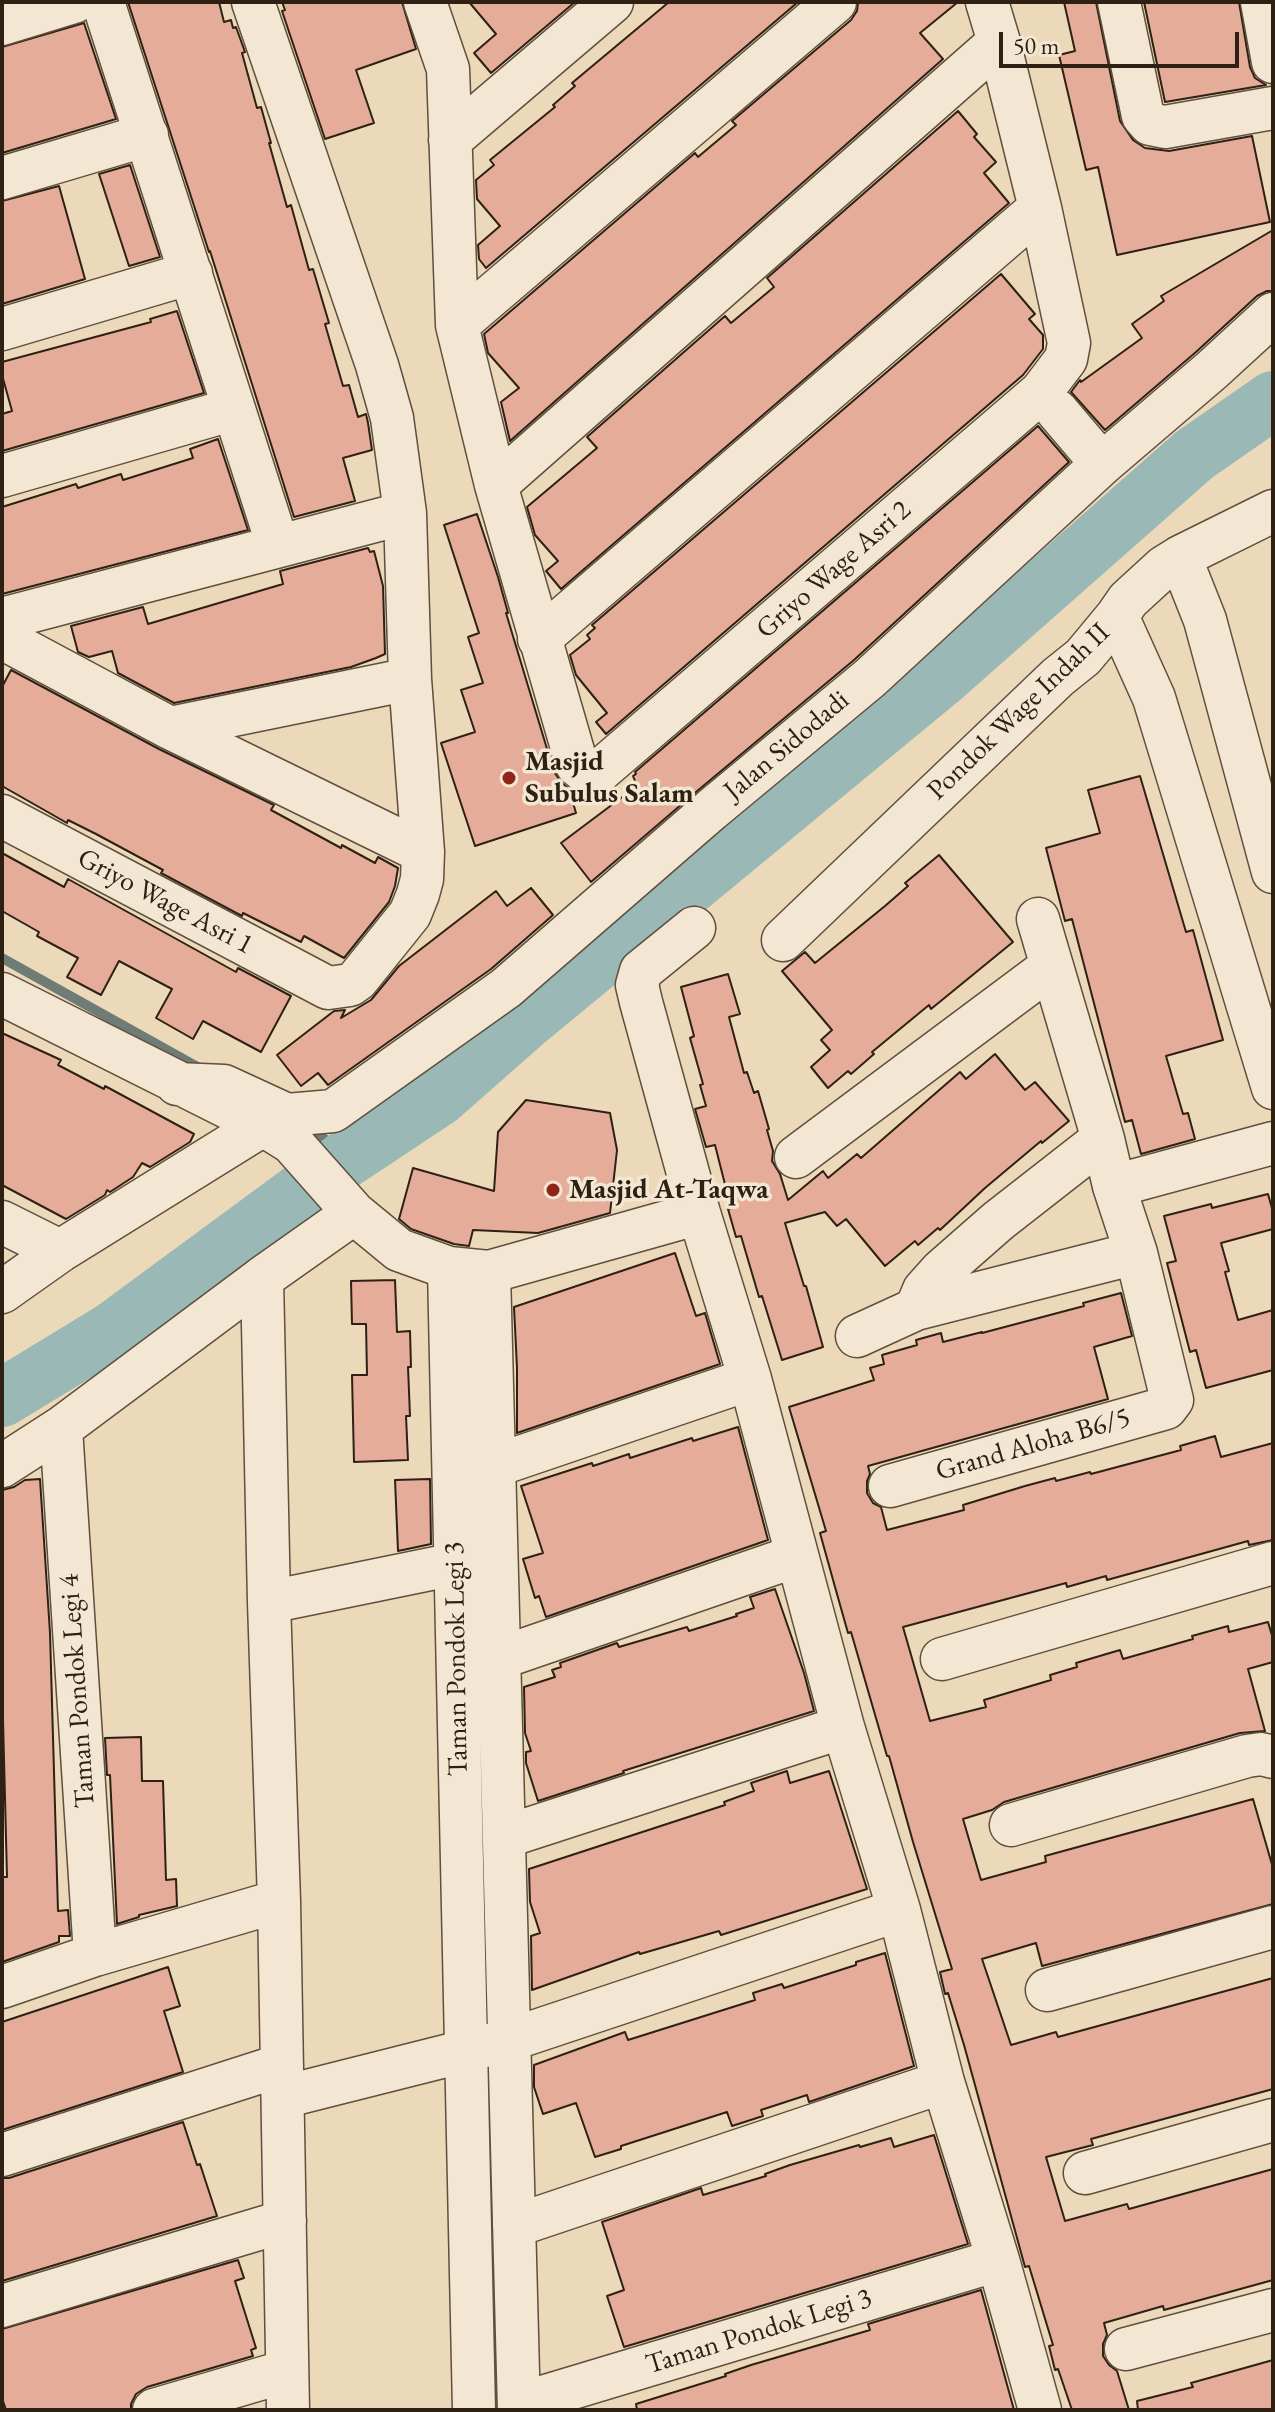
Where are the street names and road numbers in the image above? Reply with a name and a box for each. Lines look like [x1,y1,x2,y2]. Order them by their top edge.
street label: Griyo Wage Asri 2 [750,494,918,646]
street label: Pondok Wage Indah II [921,616,1117,808]
street label: Jalan Sidodadi [718,684,856,808]
street label: Griyo Wage Asri 1 [71,842,259,962]
street label: Grand Aloha B6/5 [932,1401,1134,1489]
street label: Taman Pondok Legi 3 [438,1541,476,1777]
street label: Taman Pondok Legi 4 [53,1573,103,1809]
street label: Taman Pondok Legi 3 [642,2282,876,2382]

